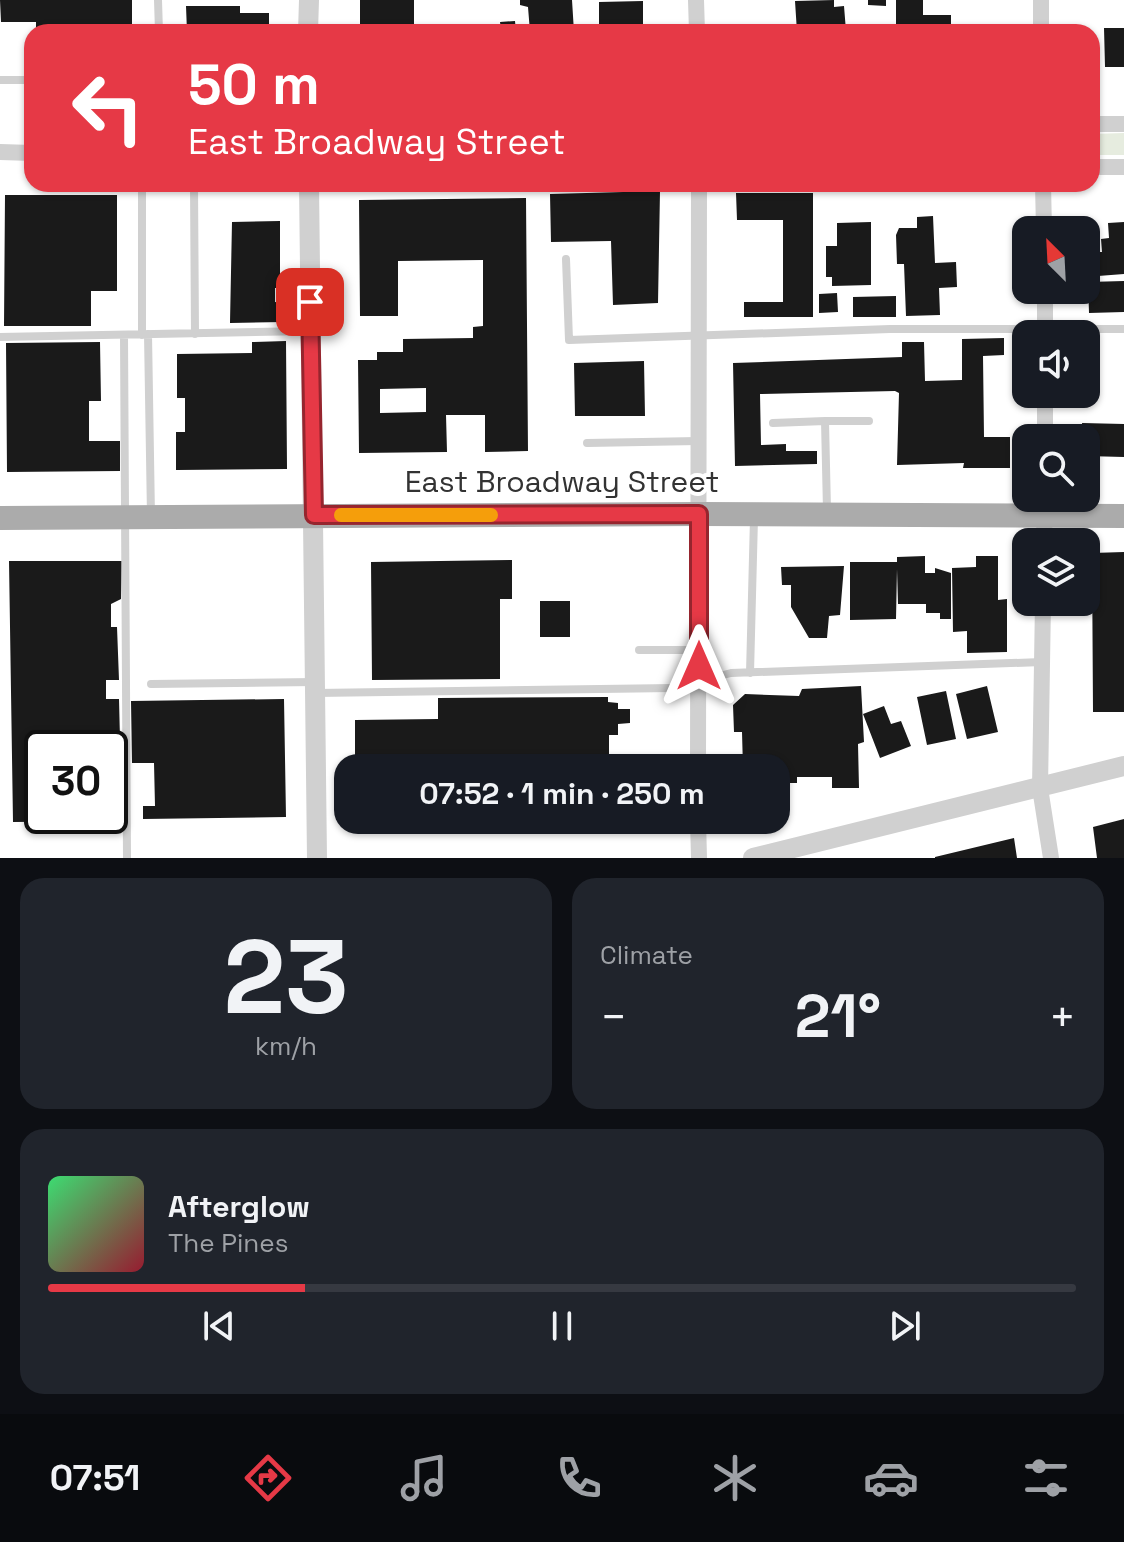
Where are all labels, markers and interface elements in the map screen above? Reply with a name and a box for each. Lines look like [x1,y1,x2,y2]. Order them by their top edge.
text: 50 m [188,49,320,120]
icon: left [56,56,160,160]
text: East Broadway Street [188,119,566,165]
north arrow [1012,216,1100,304]
map controls [1012,216,1100,616]
pin [276,268,344,336]
icon: arrive [288,280,332,324]
button: sound [1012,320,1100,408]
button: search [1012,424,1100,512]
street label: East Broadway Street [405,462,719,501]
button: layers [1012,528,1100,616]
position arrow [657,624,741,708]
speed limit sign: 30 [24,730,128,834]
text: 07:52 · 1 min · 250 m [419,774,705,813]
text: 23 [223,911,349,1043]
text: Climate [600,938,693,972]
text: 21° [795,978,881,1055]
text: − [600,989,627,1045]
text: + [1049,989,1076,1045]
text: km/h [255,1029,317,1063]
text: Afterglow [168,1187,310,1226]
text: The Pines [168,1226,288,1260]
icon: previous [197,1304,241,1348]
icon: pause [540,1304,584,1348]
icon: next [883,1304,927,1348]
icon: directions [240,1450,296,1506]
icon: music [396,1450,452,1506]
icon: phone [551,1450,607,1506]
icon: climate [707,1450,763,1506]
icon: car [863,1450,919,1506]
icon: filters [1018,1450,1074,1506]
text: 07:51 [50,1455,140,1501]

